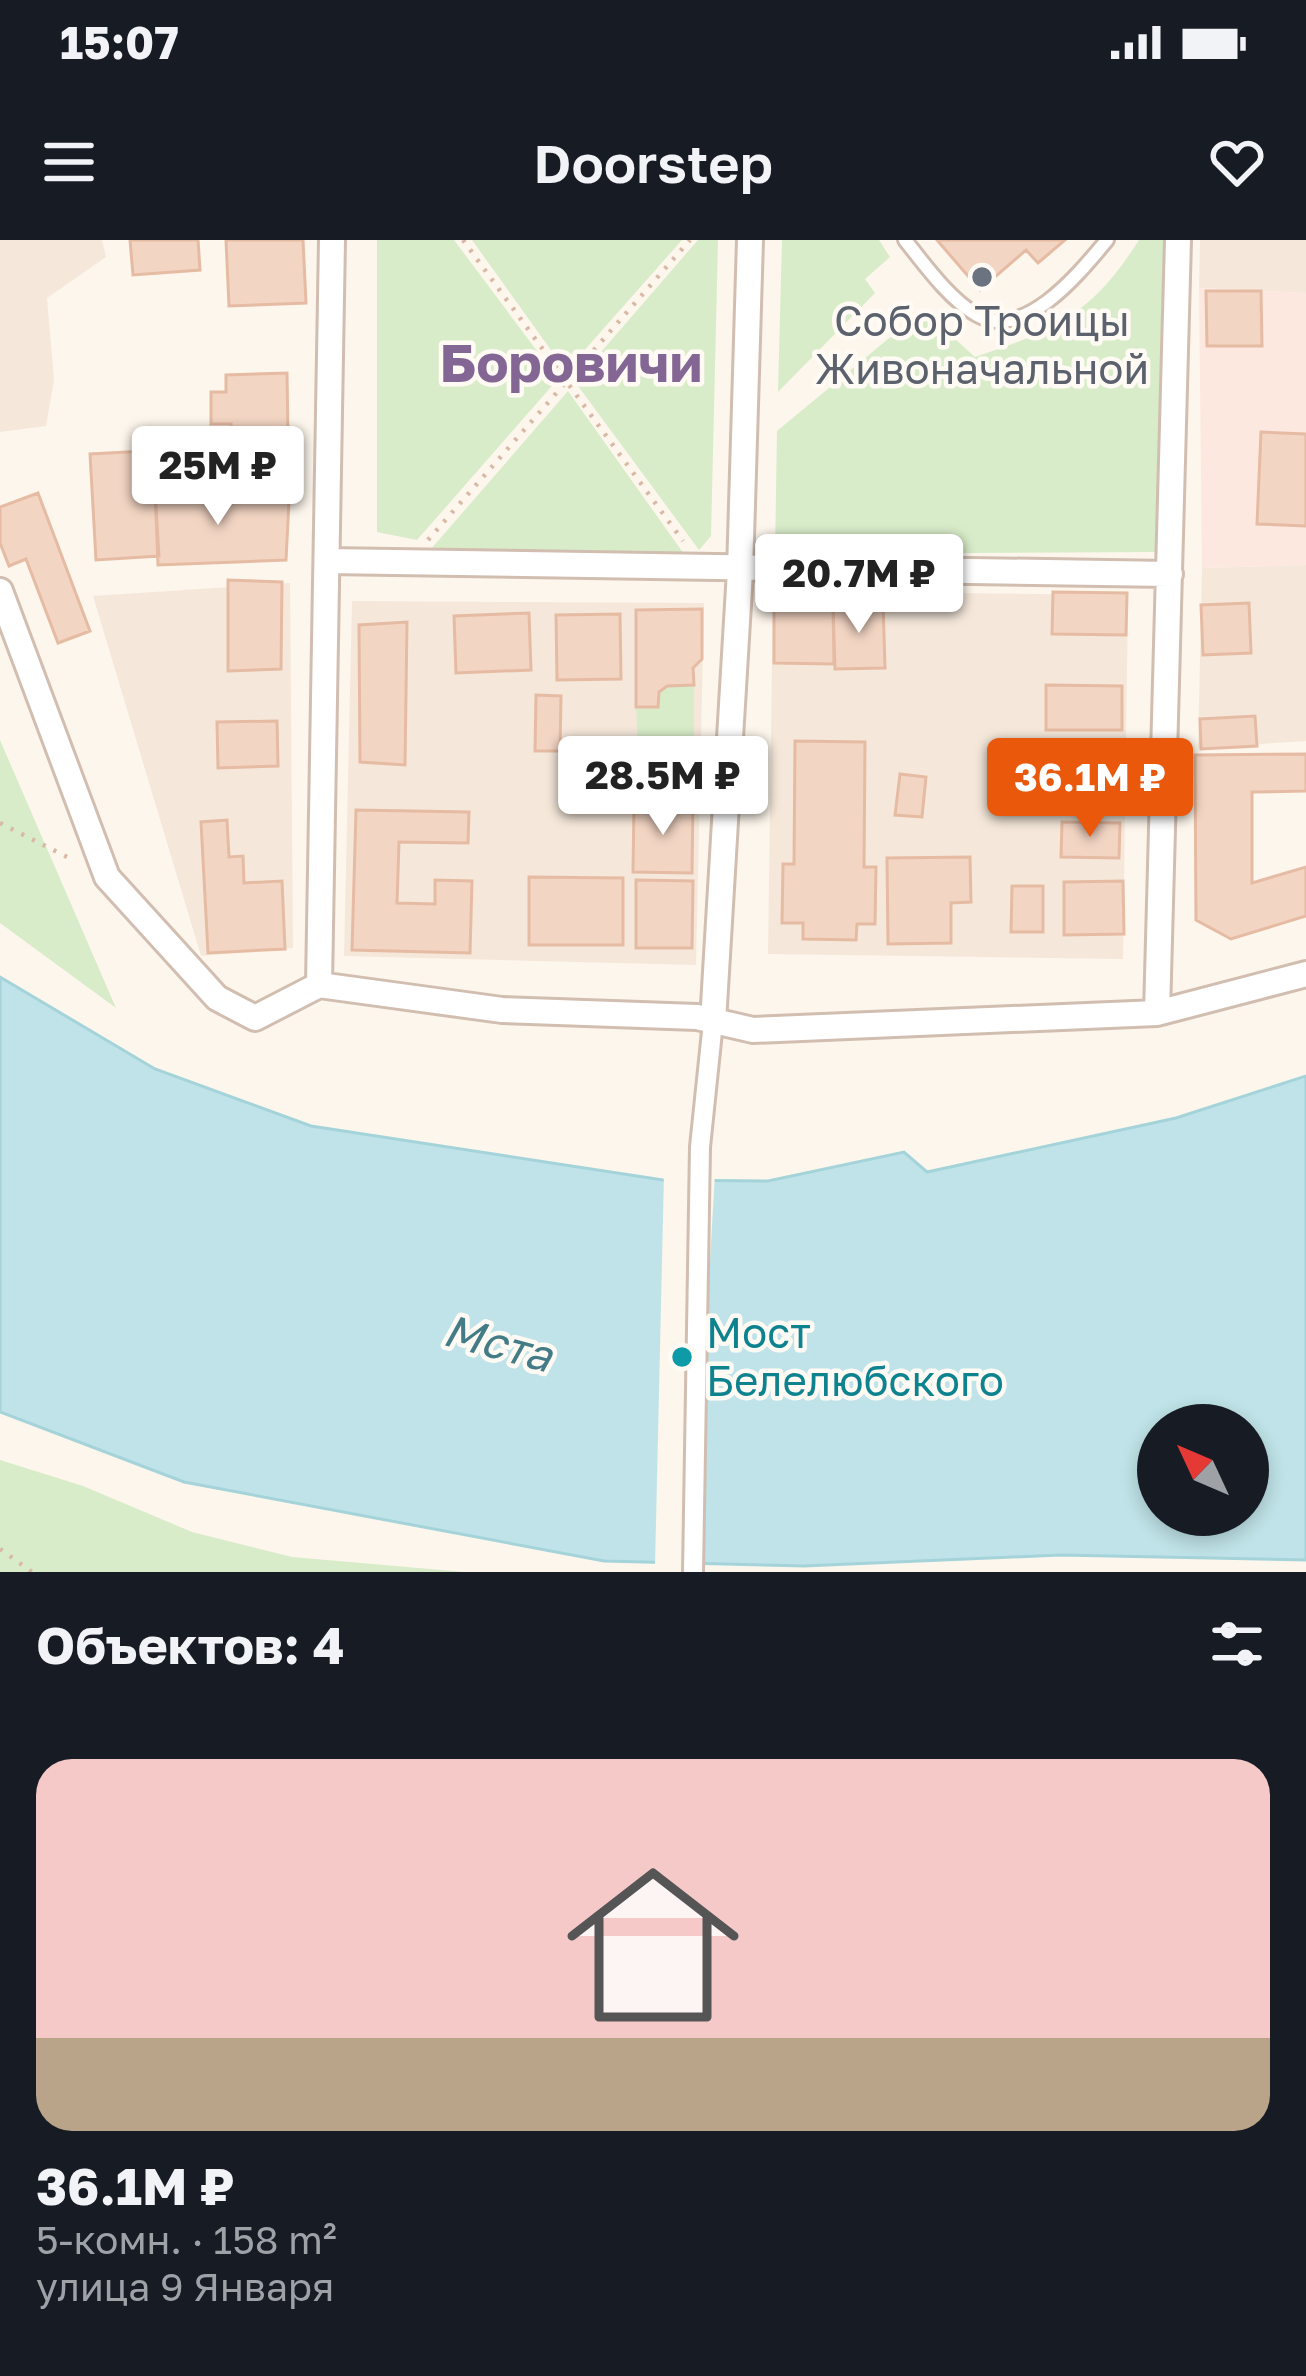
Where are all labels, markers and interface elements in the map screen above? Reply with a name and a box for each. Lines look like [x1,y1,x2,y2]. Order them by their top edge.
text: 15:07 [60,15,179,69]
icon: menu [36,129,102,195]
icon: heart [1204,129,1270,195]
text: Doorstep [533,130,773,195]
marker: Собор Троицы Живоначальной [969,264,995,290]
place label: Собор Троицы Живоначальной [815,295,1149,393]
district label: Боровичи [439,329,703,394]
pin: 25M ₽ [134,426,302,528]
text: 25M ₽ [159,441,277,488]
pin: 20.7M ₽ [748,534,970,636]
text: 20.7M ₽ [782,549,936,596]
pin: 28.5M ₽ [552,736,774,838]
pin: 36.1M ₽ [979,738,1201,840]
text: 28.5M ₽ [585,751,741,798]
text: 36.1M ₽ [1014,753,1166,800]
water label: Мста [438,1302,560,1383]
place label: Мост Белелюбского [706,1307,1004,1405]
marker: Мост Белелюбского [669,1344,695,1370]
north arrow [1137,1404,1269,1536]
map controls [1137,1404,1269,1536]
icon: filters [1204,1611,1270,1677]
text: Объектов: 4 [36,1614,345,1675]
icon: home [545,1837,761,2053]
text: 36.1M ₽ [36,2155,235,2216]
text: 5-комн. · 158 m² [36,2216,337,2263]
text: улица 9 Января [36,2263,334,2310]

